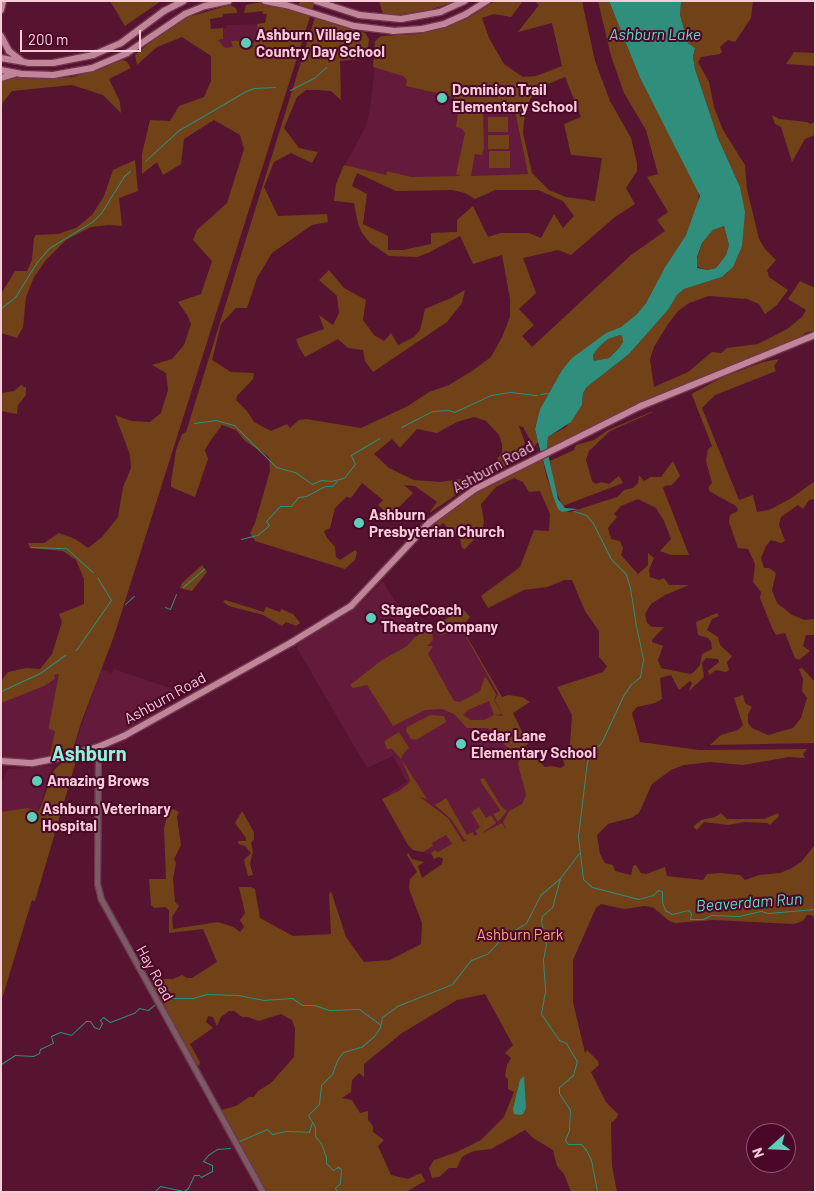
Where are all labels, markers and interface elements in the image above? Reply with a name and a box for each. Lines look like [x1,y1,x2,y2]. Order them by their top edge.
scale bar [22,20,144,52]
water label: Ashburn Lake [609,24,701,44]
place label: Ashburn Village Country Day School [256,25,385,60]
text: 200 m [28,30,68,48]
marker: Ashburn Village Country Day School [240,37,252,49]
place label: Dominion Trail Elementary School [452,80,577,115]
marker: Dominion Trail Elementary School [436,92,448,104]
street label: Ashburn Road [449,437,537,497]
place label: Ashburn Presbyterian Church [369,505,505,540]
marker: Ashburn Presbyterian Church [353,517,365,529]
place label: StageCoach Theatre Company [381,600,498,635]
marker: StageCoach Theatre Company [365,612,377,624]
street label: Ashburn Road [121,668,209,728]
place label: Cedar Lane Elementary School [471,726,596,761]
marker: Cedar Lane Elementary School [455,738,467,750]
district label: Ashburn [51,741,127,765]
place label: Amazing Brows [47,772,149,790]
marker: Amazing Brows [31,775,43,787]
place label: Ashburn Veterinary Hospital [42,799,171,834]
marker: Ashburn Veterinary Hospital [26,811,38,823]
water label: Beaverdam Run [695,889,803,915]
park label: Ashburn Park [477,926,563,944]
street label: Hay Road [132,942,178,1004]
north arrow [746,1123,796,1173]
text: N [748,1146,767,1160]

